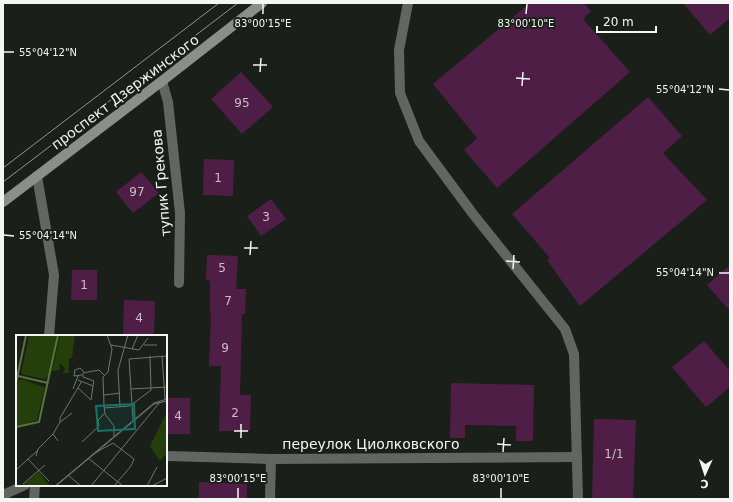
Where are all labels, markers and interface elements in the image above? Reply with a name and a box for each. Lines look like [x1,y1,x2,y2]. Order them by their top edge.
scale bar [597,8,656,34]
text: 20 m [603,15,634,29]
text: 83°00'15"E [235,18,291,29]
text: 83°00'10"E [498,18,554,29]
street label: проспект Дзержинского [48,31,202,153]
text: 55°04'12"N [19,47,77,58]
text: 55°04'12"N [656,84,714,95]
house number: 95 [234,96,250,110]
street label: тупик Грекова [148,129,174,237]
house number: 1 [214,171,222,185]
house number: 97 [129,185,145,199]
house number: 3 [262,210,270,224]
text: 55°04'14"N [19,230,77,241]
house number: 5 [218,261,226,275]
text: 55°04'14"N [656,267,714,278]
house number: 1 [80,278,88,292]
house number: 7 [224,294,232,308]
house number: 4 [135,311,143,325]
inset map [16,335,167,486]
house number: 9 [221,341,229,355]
house number: 2 [231,406,239,420]
house number: 4 [174,409,182,423]
street label: переулок Циолковского [282,436,460,452]
house number: 1/1 [604,447,624,461]
north arrow [685,454,725,494]
text: 83°00'15"E [210,473,266,484]
text: 83°00'10"E [473,473,529,484]
text: С [700,477,709,490]

